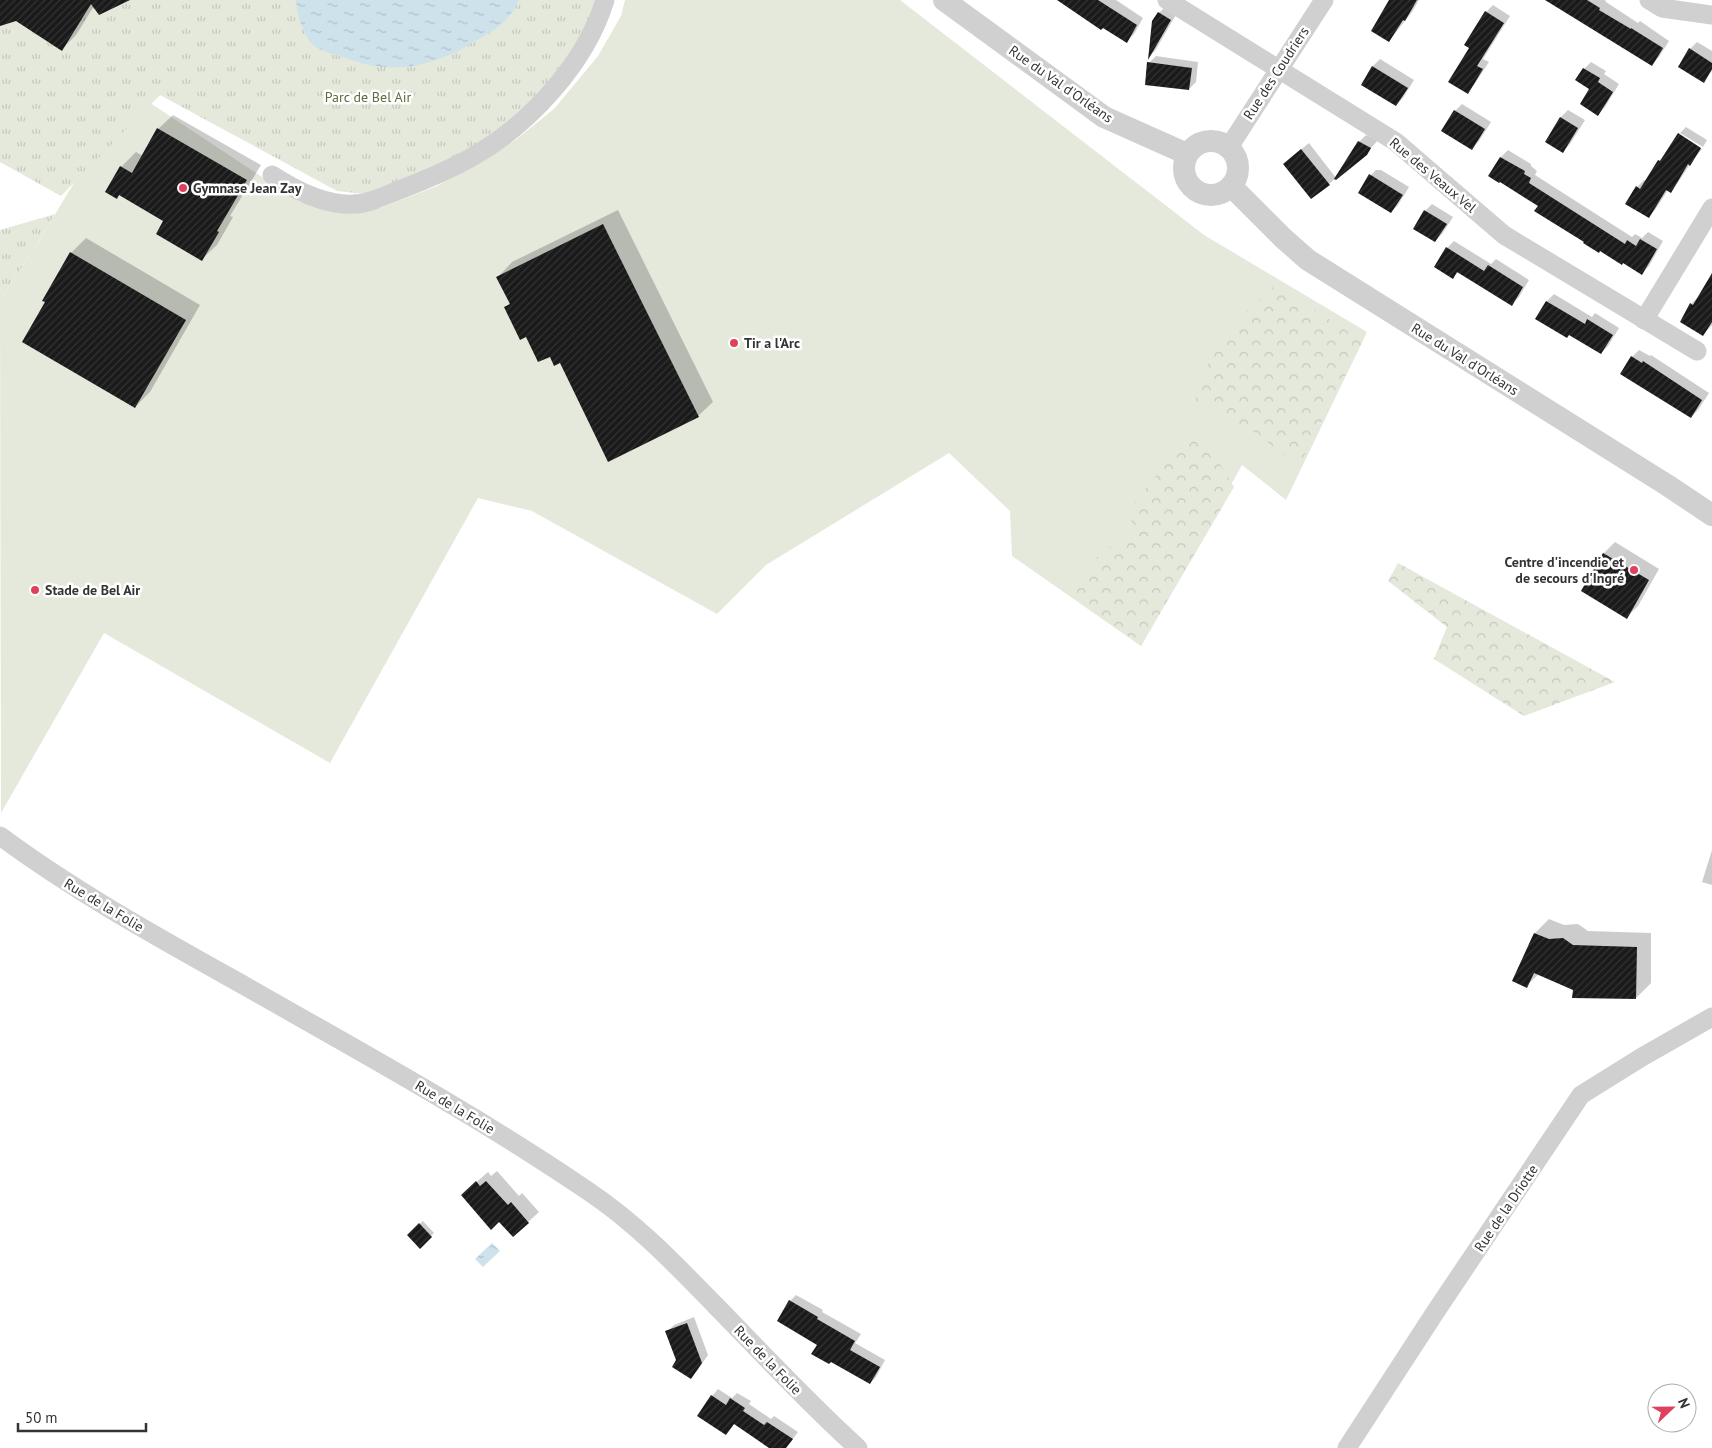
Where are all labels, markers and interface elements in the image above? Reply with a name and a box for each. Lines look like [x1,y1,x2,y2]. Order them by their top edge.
street label: Rue des Coudriers [1239,23,1313,123]
street label: Rue du Val d'Orléans [1005,41,1117,127]
park label: Parc de Bel Air [325,88,411,106]
street label: Rue des Veaux Vel [1386,134,1480,216]
place label: Gymnase Jean Zay [193,179,302,197]
marker: Gymnase Jean Zay [177,182,189,194]
street label: Rue du Val d'Orléans [1408,319,1522,399]
place label: Tir a l'Arc [744,334,800,352]
marker: Tir a l'Arc [728,337,740,349]
place label: Centre d'incendie et de secours d'Ingré [1504,553,1624,587]
marker: Centre d'incendie et de secours d'Ingré [1628,564,1640,576]
place label: Stade de Bel Air [45,581,140,599]
marker: Stade de Bel Air [29,584,41,596]
street label: Rue de la Folie [61,874,147,936]
street label: Rue de la Folie [412,1076,498,1138]
street label: Rue de la Driotte [1470,1161,1542,1255]
street label: Rue de la Folie [730,1322,806,1398]
north arrow [1647,1383,1697,1433]
text: N [1674,1395,1694,1411]
scale bar [18,1400,145,1432]
text: 50 m [25,1408,58,1427]

